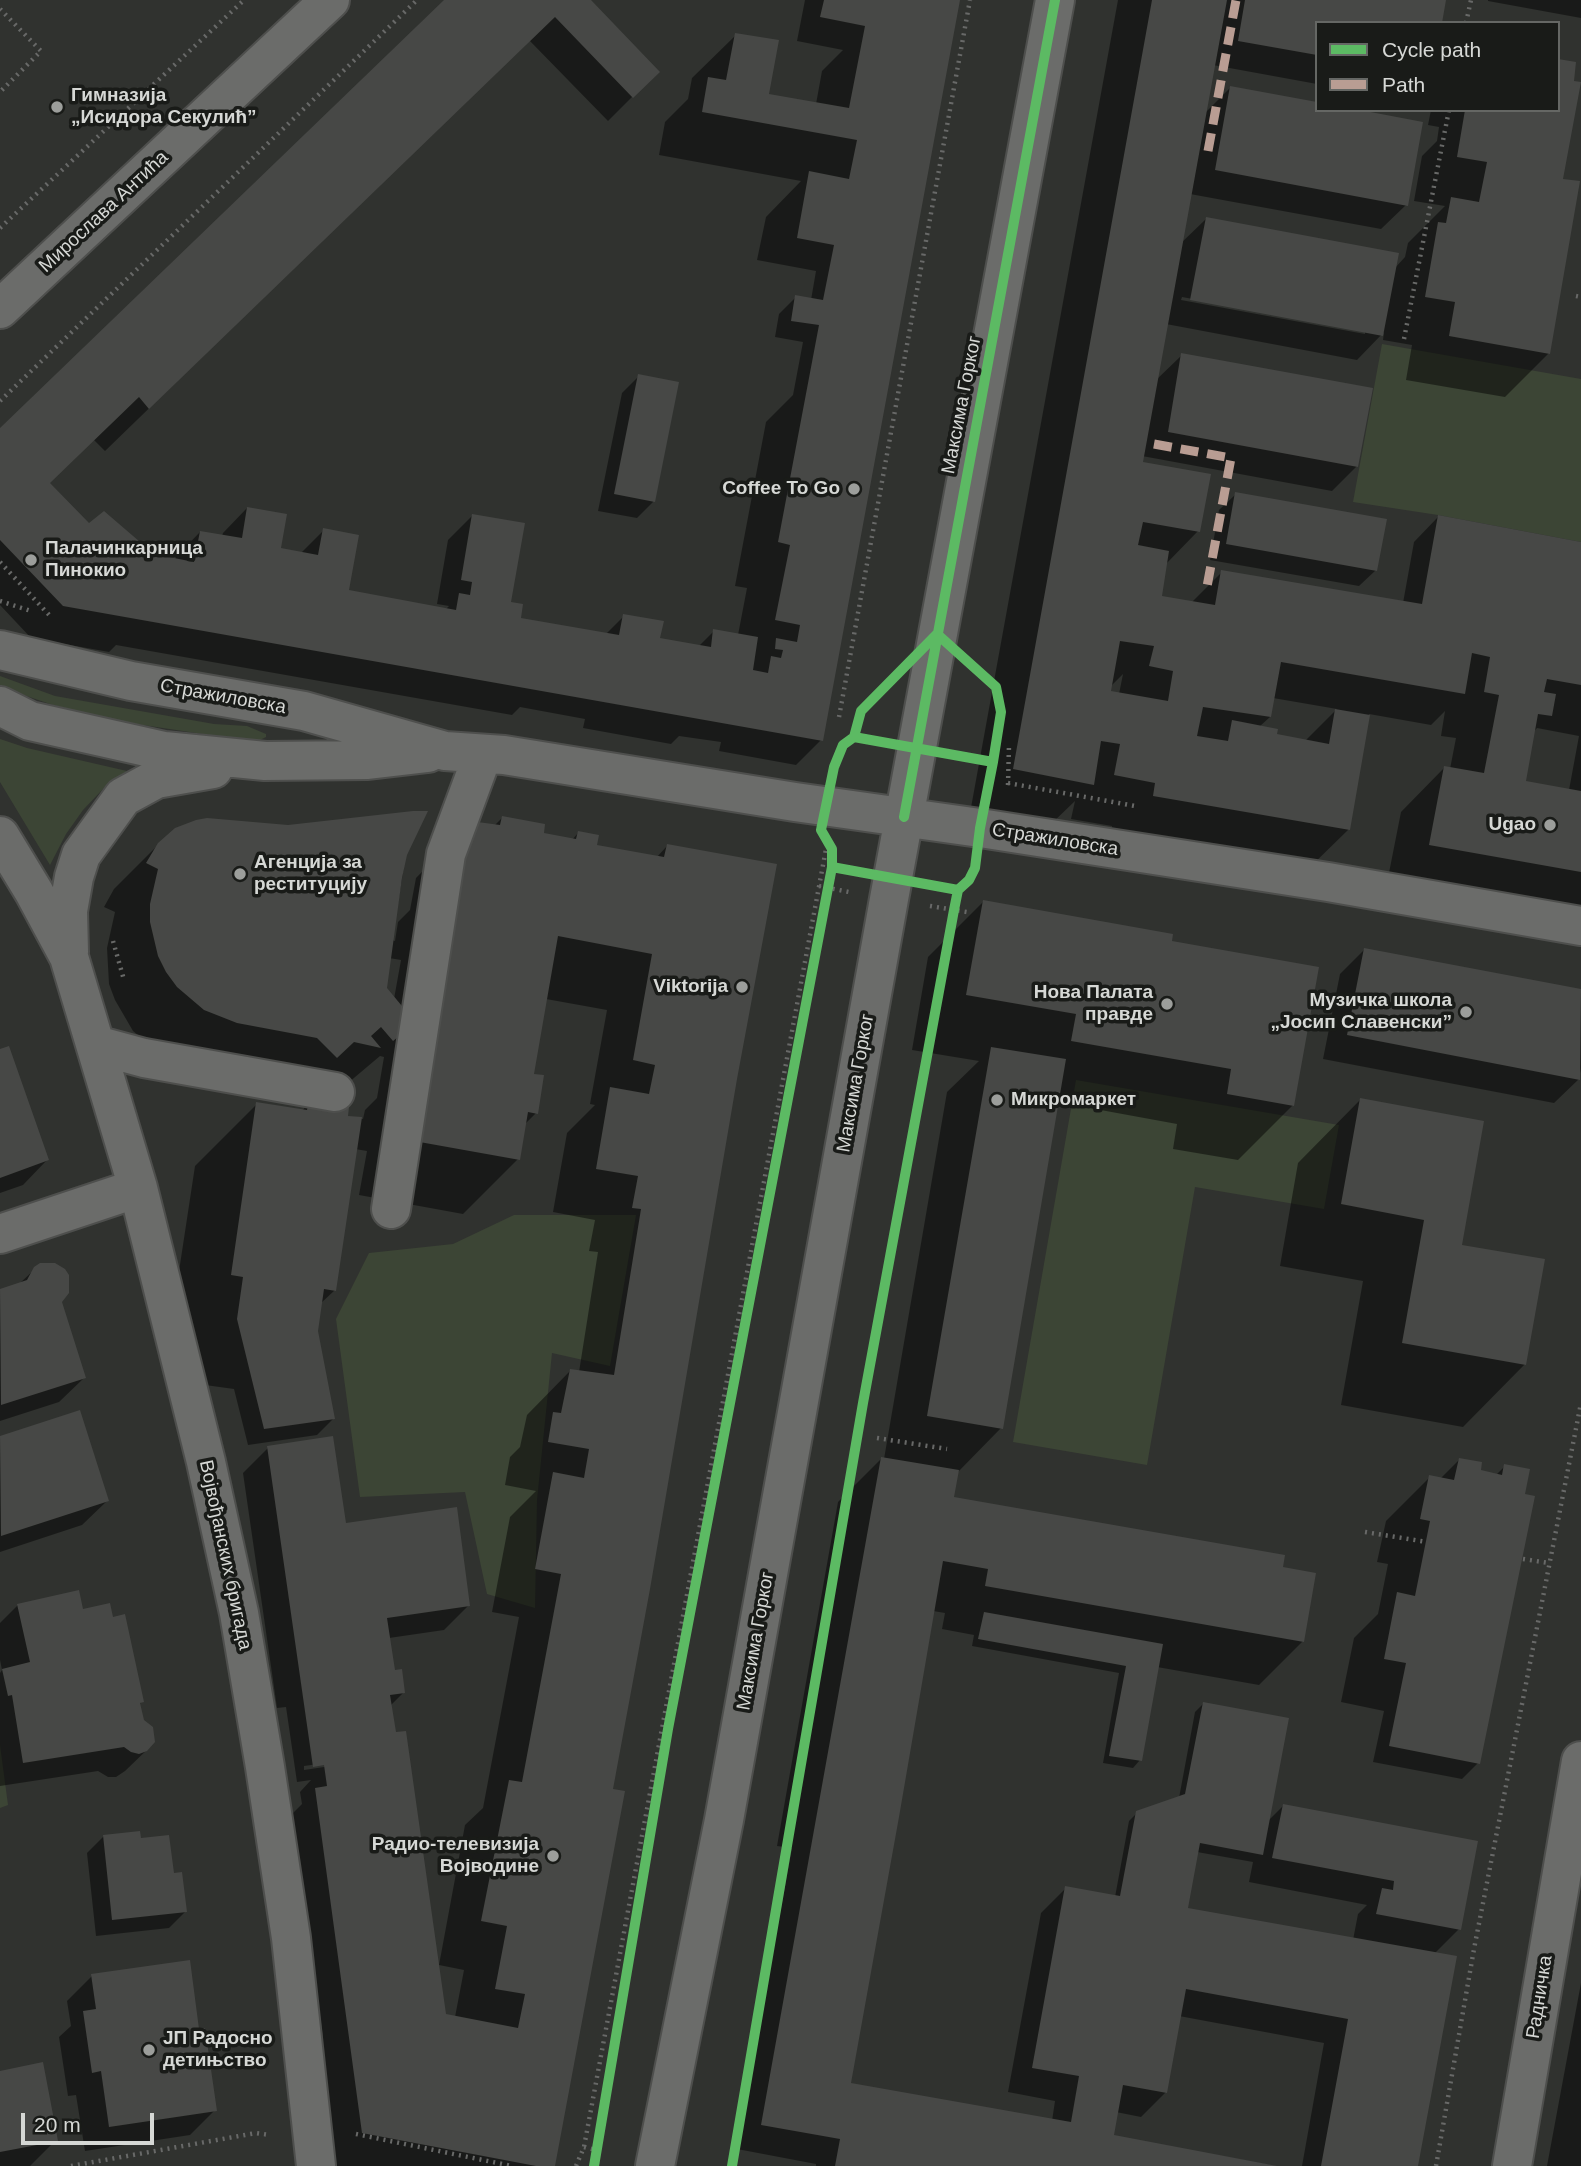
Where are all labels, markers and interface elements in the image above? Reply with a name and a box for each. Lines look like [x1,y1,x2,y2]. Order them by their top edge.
legend [1315,21,1560,112]
text: Cycle path [1382,38,1481,61]
text: Path [1382,73,1425,96]
place label: Гимназија „Исидора Секулић” [71,85,256,129]
marker: Гимназија „Исидора Секулић” [49,99,65,115]
street label: Мирослава Антића [35,146,173,278]
street label: Максима Горког [937,334,987,476]
place label: Coffee To Go [722,478,840,500]
marker: Coffee To Go [846,481,862,497]
place label: Палачинкарница Пинокио [45,538,203,582]
marker: Палачинкарница Пинокио [23,552,39,568]
street label: Стражиловска [158,675,288,719]
place label: Ugao [1488,814,1536,836]
marker: Ugao [1542,817,1558,833]
street label: Стражиловска [990,819,1120,861]
place label: Агенција за реституцију [254,852,367,896]
marker: Агенција за реституцију [232,866,248,882]
place label: Viktorija [653,976,728,998]
marker: Viktorija [734,979,750,995]
place label: Нова Палата правде [1034,982,1153,1026]
place label: Музичка школа „Јосип Славенски” [1270,990,1452,1034]
marker: Нова Палата правде [1159,996,1175,1012]
marker: Музичка школа „Јосип Славенски” [1458,1004,1474,1020]
street label: Максима Горког [833,1012,879,1154]
place label: Микромаркет [1011,1089,1136,1111]
marker: Микромаркет [989,1092,1005,1108]
street label: Војвођанских бригада [194,1458,256,1652]
street label: Максима Горког [733,1570,779,1712]
place label: Радио-телевизија Војводине [372,1834,539,1878]
marker: Радио-телевизија Војводине [545,1848,561,1864]
street label: Радничка [1522,1954,1558,2040]
place label: ЈП Радосно детињство [163,2028,273,2072]
marker: ЈП Радосно детињство [141,2042,157,2058]
scale bar [24,2100,158,2144]
text: 20 m [34,2113,81,2136]

